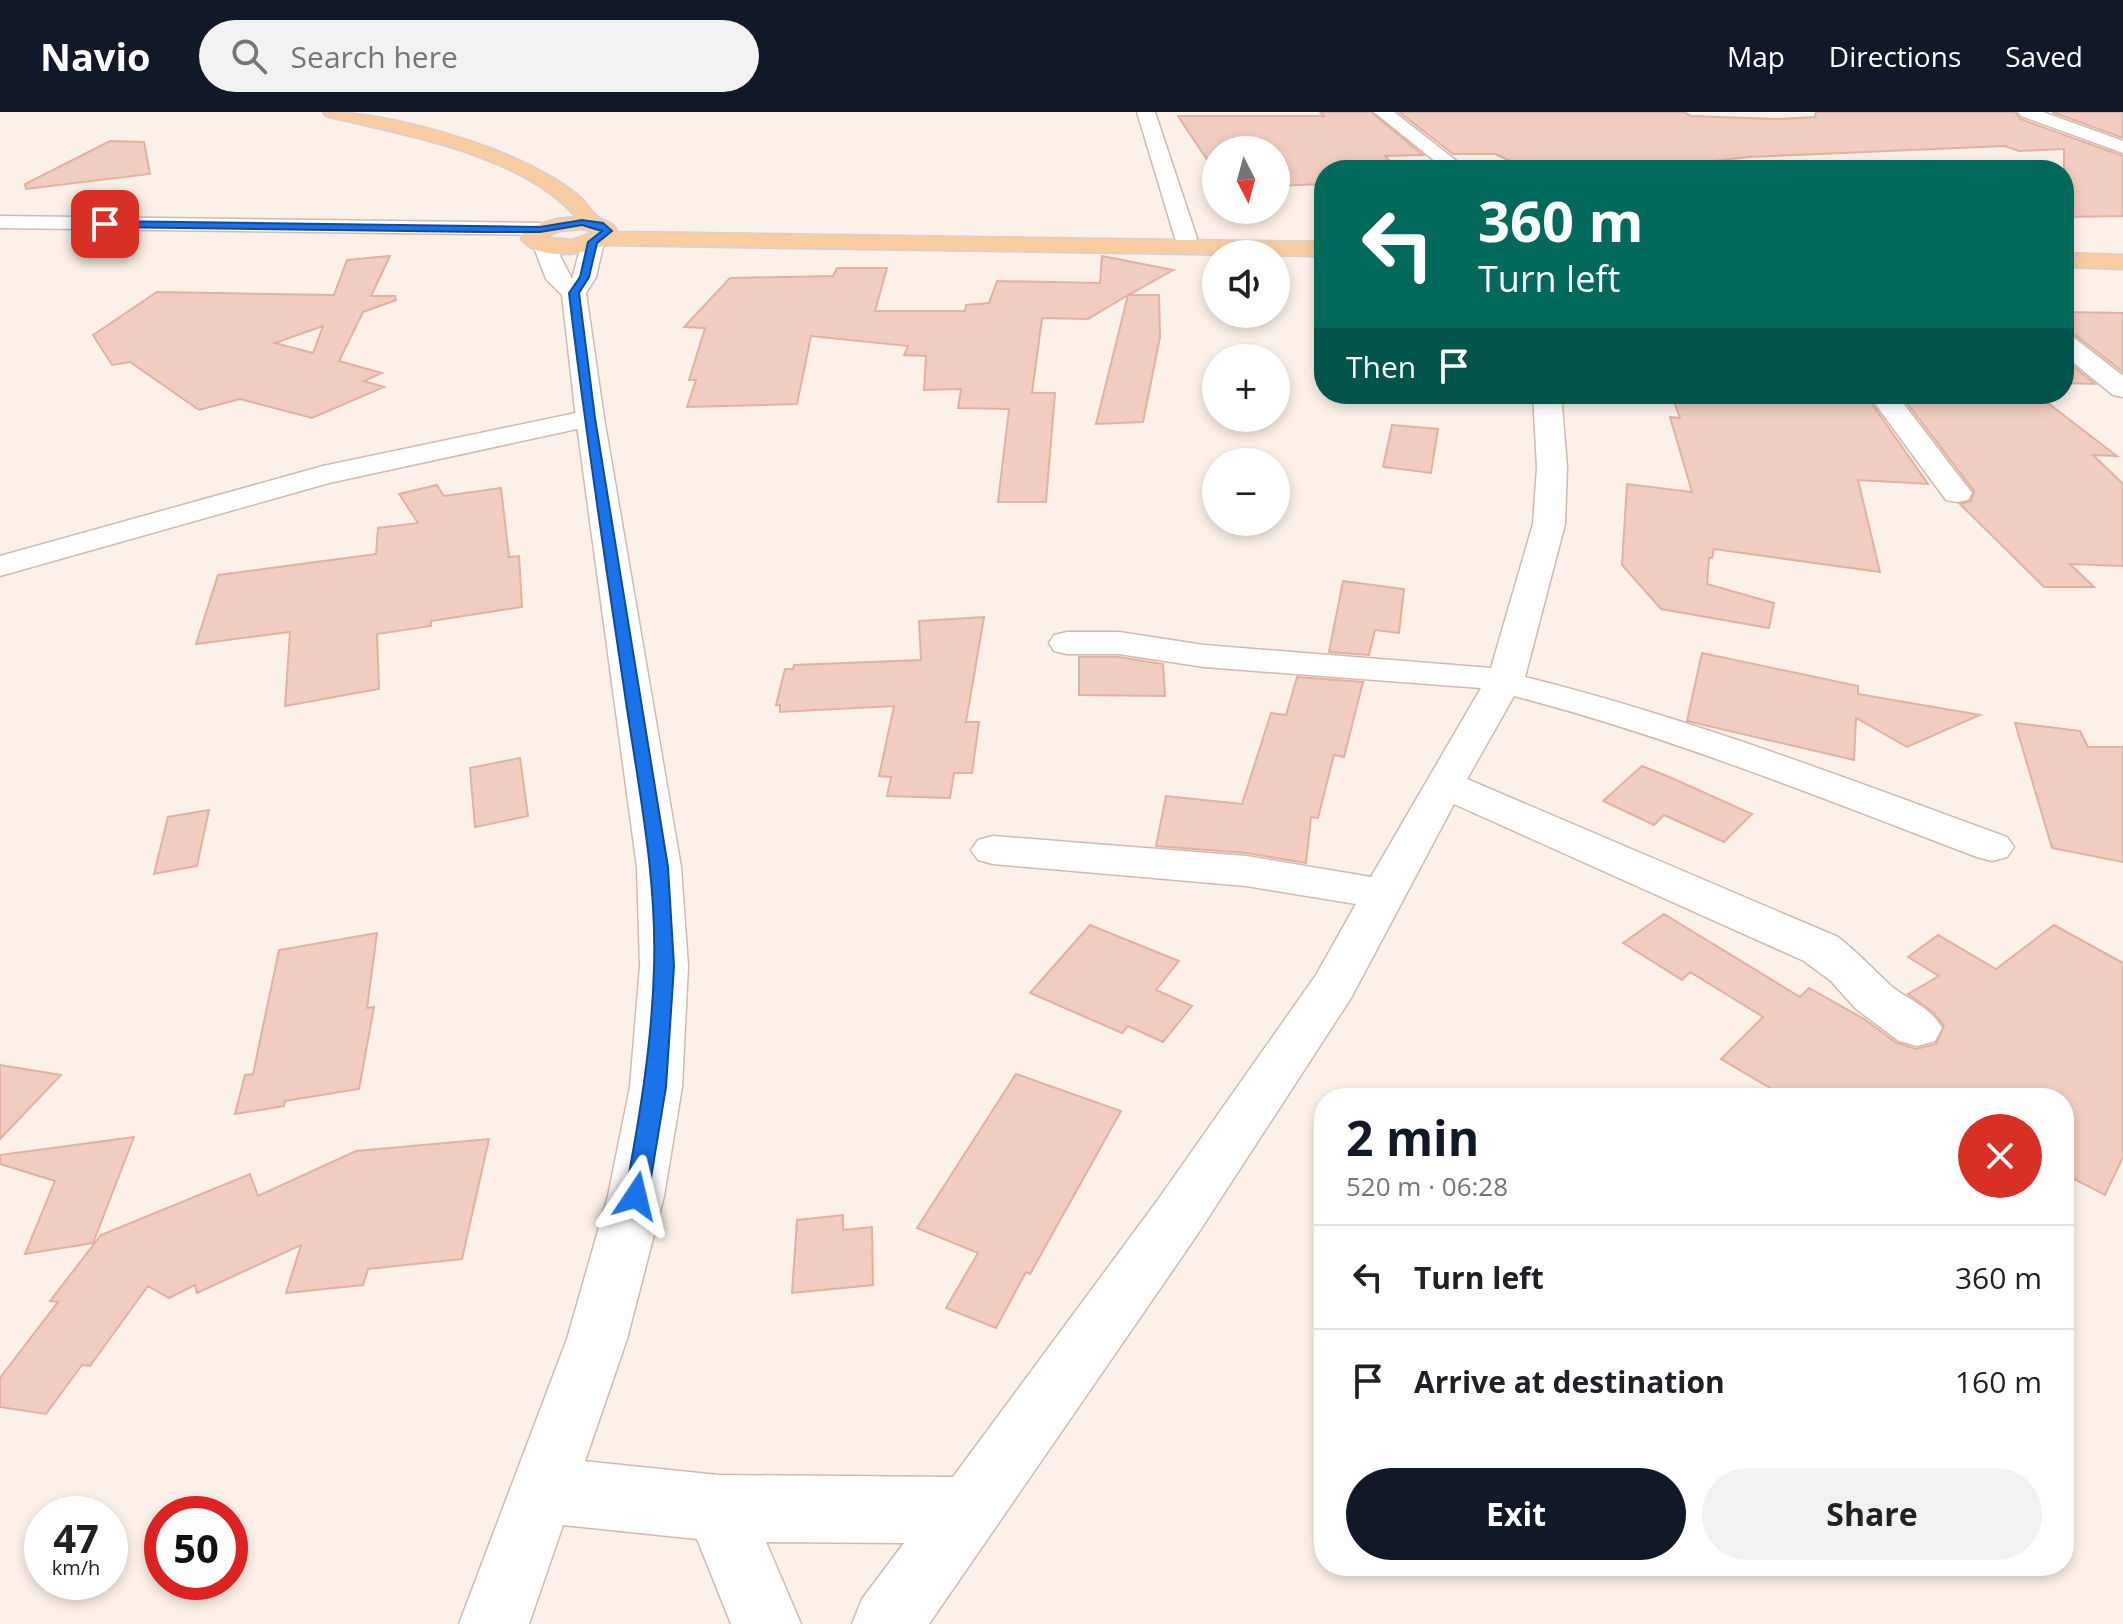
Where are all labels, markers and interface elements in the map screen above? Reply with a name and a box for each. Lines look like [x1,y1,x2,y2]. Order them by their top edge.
search box [199,20,759,92]
text: Navio [40,30,151,82]
icon: search [227,34,271,78]
text: Search here [291,36,458,77]
text: Map [1727,37,1785,75]
text: Directions [1829,37,1961,75]
text: Saved [2005,37,2083,75]
north arrow [1202,136,1290,224]
map controls [1202,136,1290,536]
text: 360 m [1478,182,1644,258]
pin [71,190,139,258]
icon: left [1346,192,1450,296]
icon: arrive [83,202,127,246]
button: sound [1202,240,1290,328]
text: Turn left [1478,254,1620,303]
button: + [1202,344,1290,432]
icon: arrive [1432,344,1476,388]
text: Then [1346,346,1416,387]
button: − [1202,448,1290,536]
text: 2 min [1346,1105,1479,1170]
button: close [1958,1114,2042,1198]
position arrow [594,1154,678,1238]
text: 520 m · 06:28 [1346,1168,1508,1204]
icon: left [1346,1255,1390,1299]
text: Turn left [1414,1257,1544,1298]
text: 360 m [1955,1257,2042,1298]
icon: arrive [1346,1359,1390,1403]
text: Arrive at destination [1414,1361,1725,1402]
text: 160 m [1955,1361,2042,1402]
button: Exit [1346,1468,1686,1560]
button: Share [1702,1468,2042,1560]
speed limit sign: 50 [144,1496,248,1600]
text: 47 [53,1510,99,1565]
text: km/h [52,1554,100,1581]

